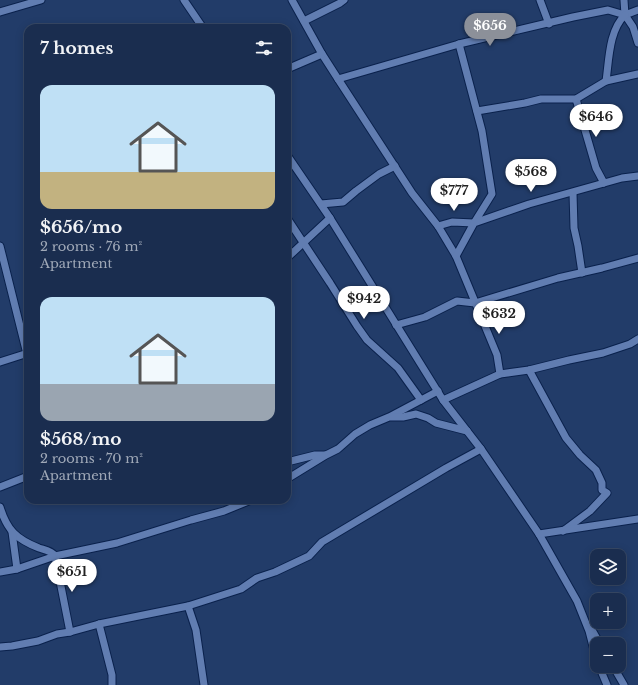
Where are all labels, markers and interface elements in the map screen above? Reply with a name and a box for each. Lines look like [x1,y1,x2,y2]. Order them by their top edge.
pin: $656 [466,13,514,47]
text: $656 [473,17,507,34]
icon: filters [253,37,275,59]
text: 7 homes [40,38,113,59]
pin: $646 [572,104,620,138]
text: $646 [579,108,613,125]
icon: home [122,111,194,183]
pin: $568 [507,159,555,193]
text: $568 [514,163,548,180]
pin: $777 [430,178,478,212]
text: $777 [440,182,468,199]
text: $656/mo [40,217,122,238]
text: 2 rooms · 76 m² [40,238,142,255]
text: Apartment [40,255,112,272]
pin: $942 [340,286,388,320]
text: $942 [347,290,381,307]
pin: $632 [475,301,523,335]
text: $632 [482,305,516,322]
icon: home [122,323,194,395]
text: $568/mo [40,429,121,450]
text: 2 rooms · 70 m² [40,450,143,467]
text: Apartment [40,467,112,484]
map controls [590,549,626,673]
button: layers [590,549,626,585]
pin: $651 [48,559,96,593]
text: $651 [57,563,87,580]
button: + [590,593,626,629]
button: − [590,637,626,673]

